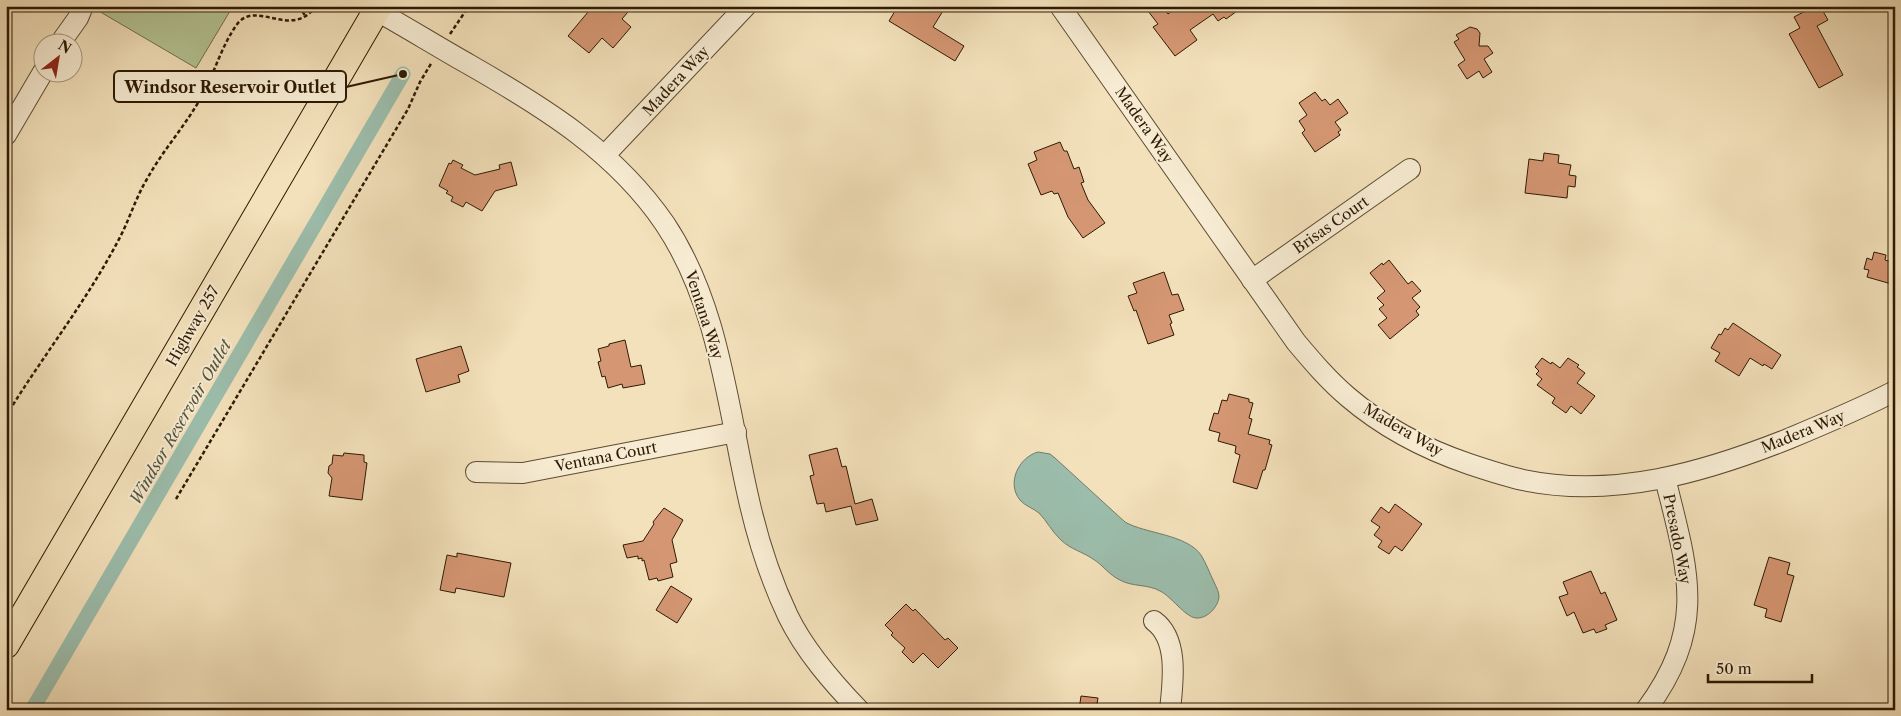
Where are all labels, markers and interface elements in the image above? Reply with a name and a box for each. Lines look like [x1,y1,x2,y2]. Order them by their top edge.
north arrow [32,32,82,82]
text: N [55,36,75,58]
street label: Madera Way [638,41,713,120]
callout: Windsor Reservoir Outlet [114,71,346,102]
text: Windsor Reservoir Outlet [123,77,336,97]
street label: Madera Way [1111,83,1178,167]
street label: Brisas Court [1289,191,1373,258]
street label: Ventana Way [681,267,728,362]
street label: Highway 257 [162,282,224,369]
water label: Windsor Reservoir Outlet [125,335,236,508]
street label: Madera Way [1360,399,1447,460]
street label: Madera Way [1758,406,1848,457]
street label: Ventana Court [552,437,659,476]
street label: Presado Way [1659,492,1696,586]
scale bar [1708,651,1812,683]
text: 50 m [1716,659,1752,678]

